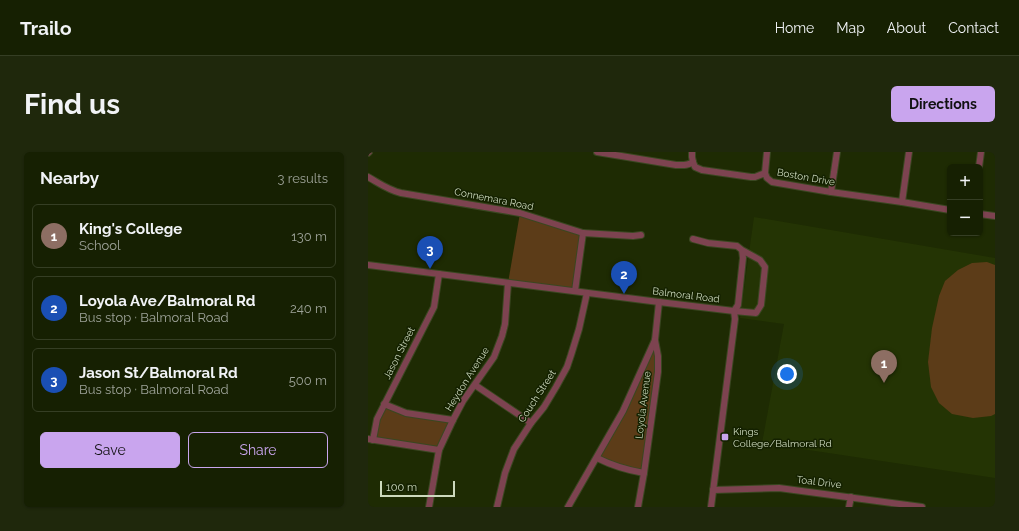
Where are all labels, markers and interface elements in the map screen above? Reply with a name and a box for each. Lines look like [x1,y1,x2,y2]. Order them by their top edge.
text: Trailo [20,17,71,39]
text: Home [775,20,814,36]
text: Map [836,20,865,36]
text: About [887,20,926,36]
text: Contact [948,20,999,36]
button: Directions [891,86,995,122]
text: Find us [24,88,120,121]
map controls [947,164,983,236]
button: + [947,164,983,200]
street label: Boston Drive [776,166,836,188]
text: Nearby [40,168,99,188]
text: 3 results [278,171,328,186]
street label: Connemara Road [453,186,535,212]
button: − [947,200,983,236]
text: King's College [79,220,182,238]
text: 1 [51,229,57,244]
text: 130 m [291,229,327,244]
pin: 3 [417,236,443,269]
text: School [79,238,121,253]
pin: 2 [611,261,637,294]
street label: Balmoral Road [652,285,720,305]
text: Loyola Ave/Balmoral Rd [79,292,255,310]
text: 2 [50,301,58,316]
text: 240 m [290,301,327,316]
text: Bus stop · Balmoral Road [79,310,229,325]
street label: Jason Street [381,325,417,381]
street label: Heydon Avenue [443,345,491,413]
pin: 1 [871,350,897,383]
text: Jason St/Balmoral Rd [79,364,238,382]
your location [777,364,797,384]
street label: Couch Street [516,367,558,424]
street label: Loyola Avenue [633,370,653,440]
text: 3 [50,373,58,388]
text: 500 m [289,373,327,388]
text: Bus stop · Balmoral Road [79,382,229,397]
place label: Kings College/Balmoral Rd [733,426,832,449]
button: Save [40,432,180,468]
button: Share [188,432,328,468]
marker: Kings College/Balmoral Rd [720,432,730,442]
street label: Toal Drive [796,474,842,490]
scale bar [380,479,455,498]
text: 100 m [386,481,417,494]

